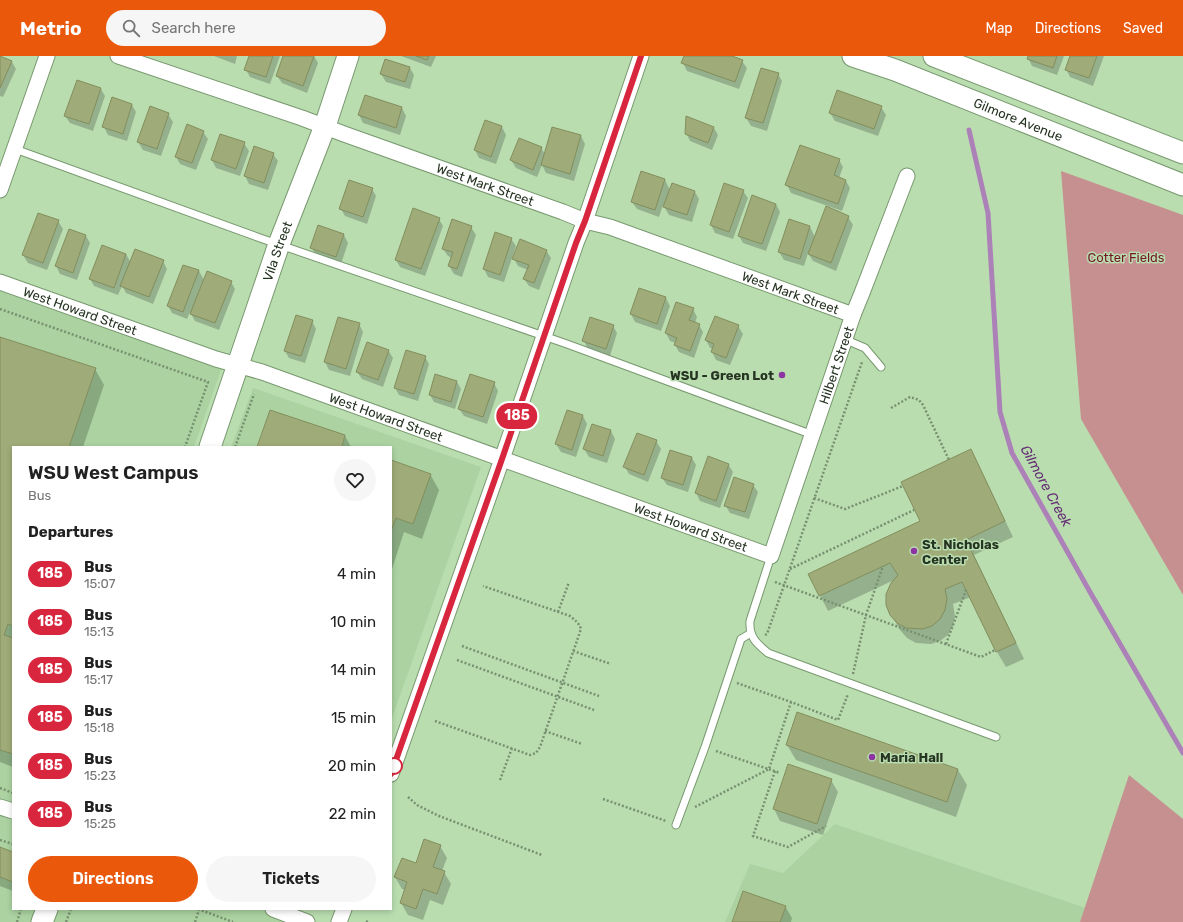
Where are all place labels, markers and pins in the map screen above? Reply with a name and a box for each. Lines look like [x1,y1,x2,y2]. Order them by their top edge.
place label: WSU - Green Lot [670,368,774,383]
marker: WSU - Green Lot [777,370,787,380]
place label: St. Nicholas Center [922,537,999,567]
marker: St. Nicholas Center [909,546,919,556]
place label: Maria Hall [880,750,943,765]
marker: Maria Hall [867,752,877,762]
unlabelled marker [385,757,403,775]

